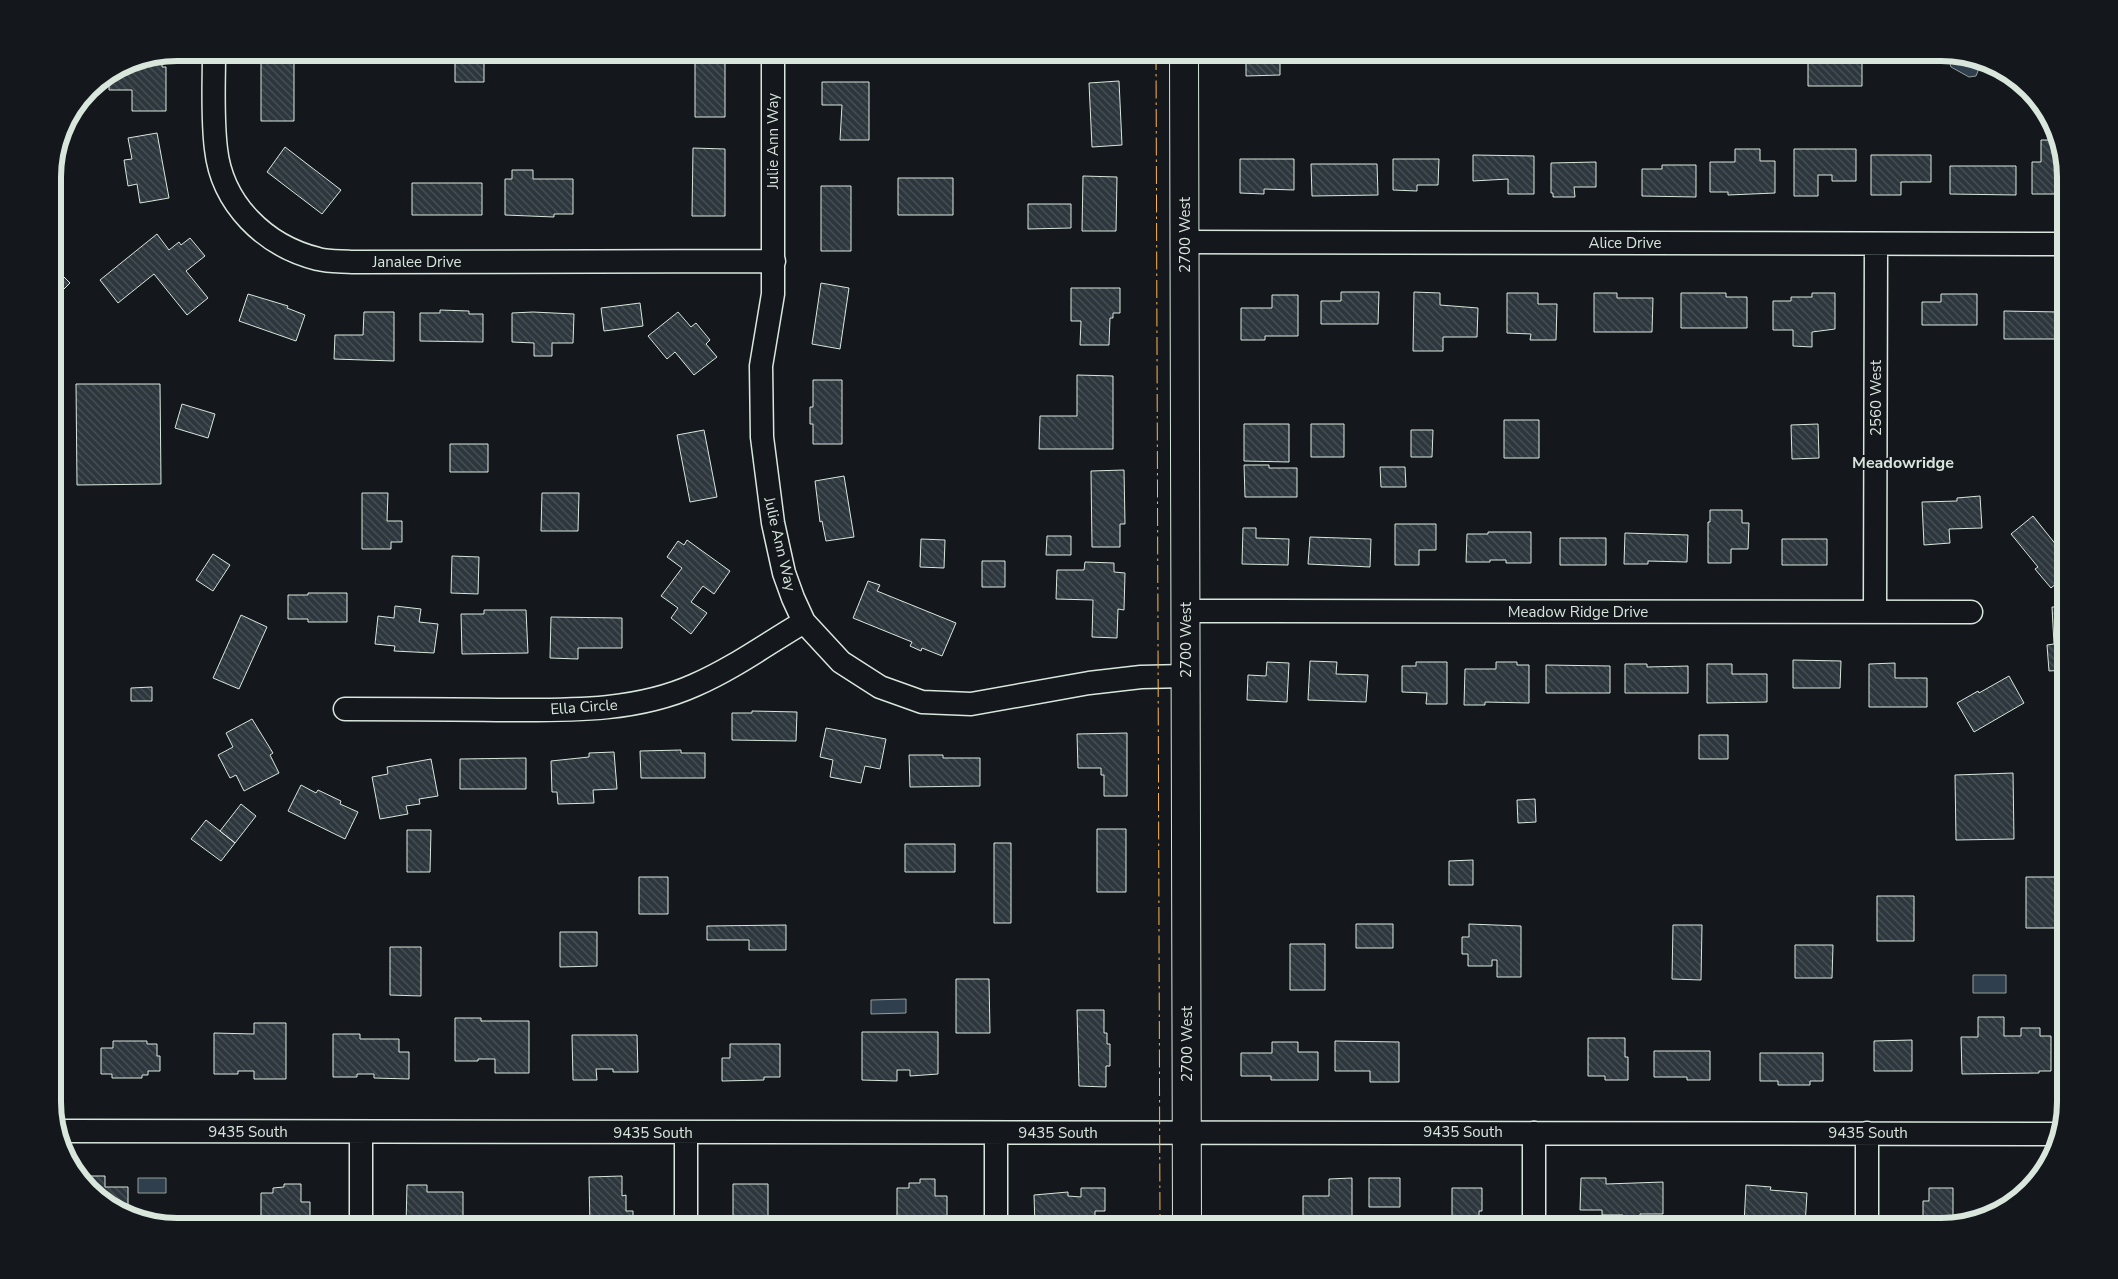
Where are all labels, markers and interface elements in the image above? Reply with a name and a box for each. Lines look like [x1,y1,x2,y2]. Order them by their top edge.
street label: Julie Ann Way [763,93,783,190]
street label: 2700 West [1175,196,1195,273]
street label: Alice Drive [1588,233,1662,253]
street label: Janalee Drive [371,252,462,272]
street label: 2560 West [1866,359,1886,436]
district label: Meadowridge [1852,452,1954,474]
street label: Julie Ann Way [759,494,801,593]
street label: 2700 West [1176,601,1196,678]
street label: Meadow Ridge Drive [1508,602,1648,622]
street label: Ella Circle [550,695,618,719]
street label: 2700 West [1177,1005,1197,1082]
street label: 9435 South [208,1122,288,1142]
street label: 9435 South [1423,1122,1503,1142]
street label: 9435 South [613,1123,693,1143]
street label: 9435 South [1018,1123,1098,1143]
street label: 9435 South [1828,1123,1908,1143]

